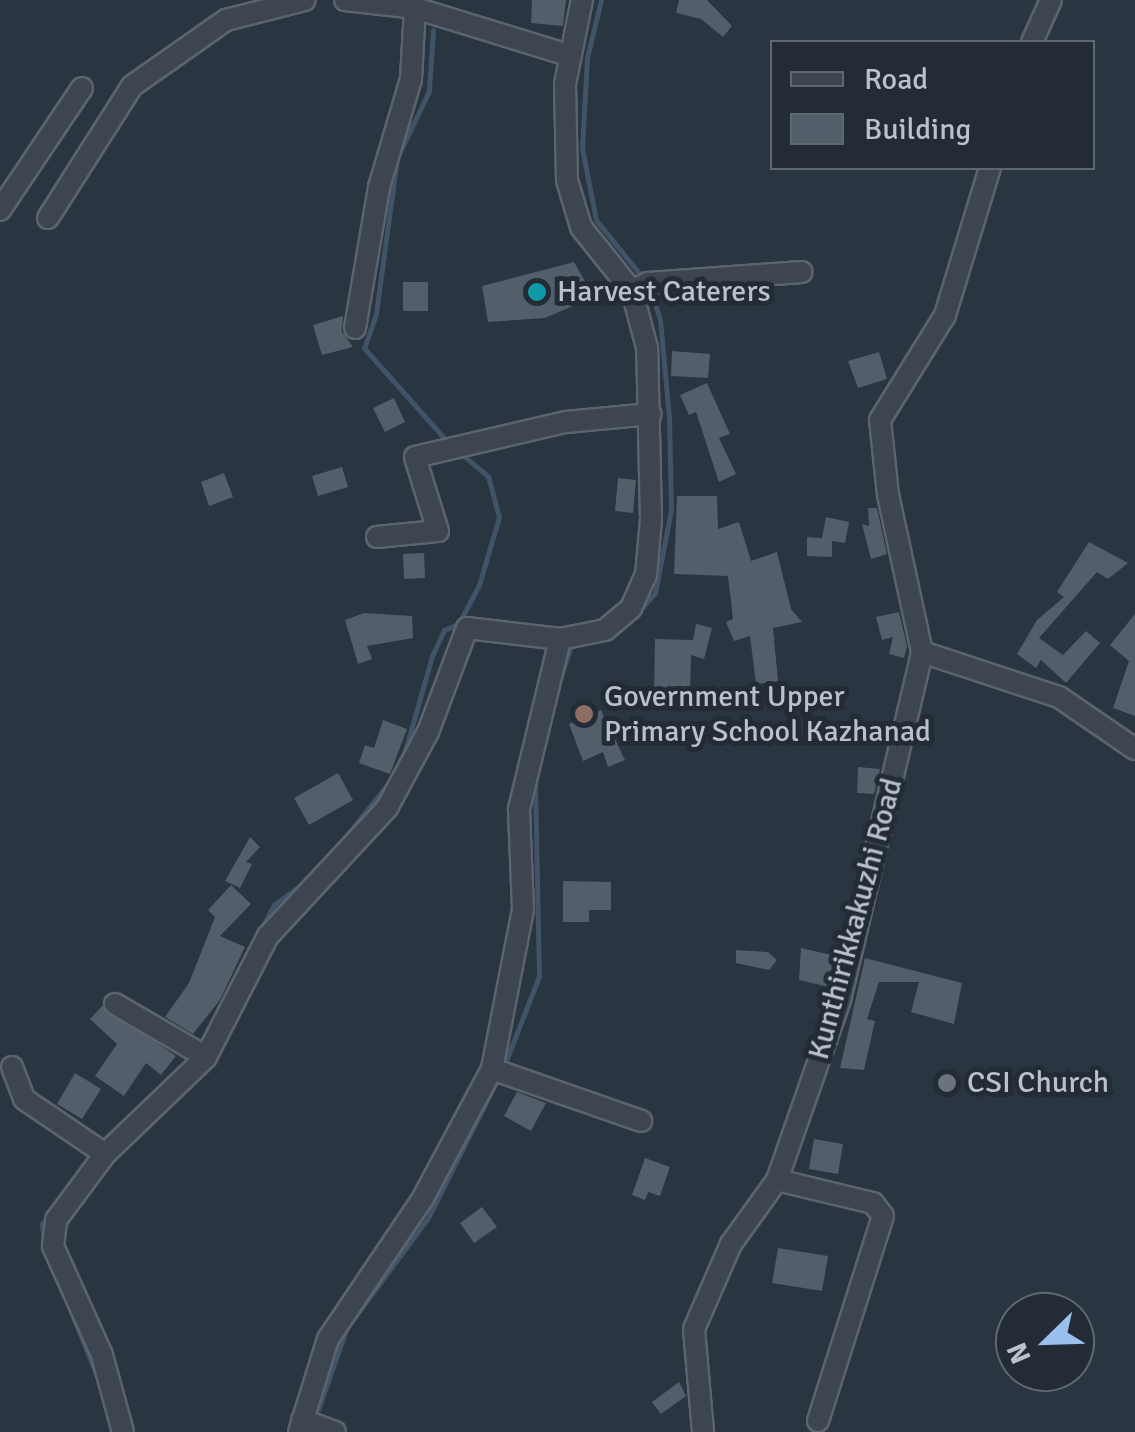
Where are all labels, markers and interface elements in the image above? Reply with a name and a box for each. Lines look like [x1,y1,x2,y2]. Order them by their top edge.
legend [770,40,1095,170]
text: Road [864,61,928,98]
text: Building [864,111,971,148]
place label: Harvest Caterers [557,274,771,310]
marker: Harvest Caterers [526,281,548,303]
place label: Government Upper Primary School Kazhanad [604,679,931,750]
marker: Government Upper Primary School Kazhanad [573,703,595,725]
street label: Kunthirikkakuzhi Road [801,774,911,1064]
place label: CSI Church [967,1065,1109,1101]
marker: CSI Church [936,1072,958,1094]
north arrow [995,1292,1095,1392]
text: N [1000,1337,1039,1369]

